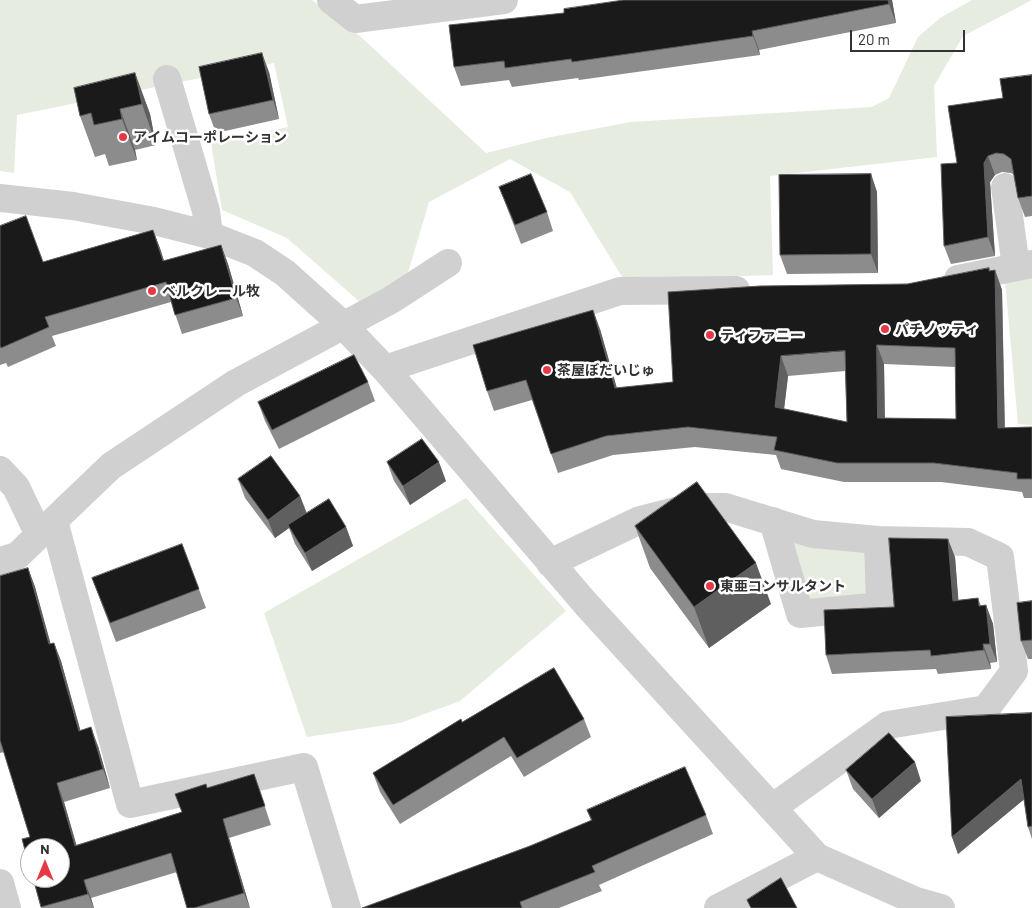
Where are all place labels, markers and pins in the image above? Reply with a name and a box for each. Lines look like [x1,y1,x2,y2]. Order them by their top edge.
place label: アイムコーポレーション [133,129,287,145]
marker: アイムコーポレーション [117,131,129,143]
place label: ベルクレール牧 [162,283,260,299]
marker: ベルクレール牧 [146,285,158,297]
place label: パチノッティ [895,321,979,337]
marker: パチノッティ [879,323,891,335]
place label: ティファニー [720,327,804,343]
marker: ティファニー [704,329,716,341]
place label: 茶屋ぼだいじゅ [557,362,655,378]
marker: 茶屋ぼだいじゅ [541,364,553,376]
place label: 東亜コンサルタント [720,578,846,594]
marker: 東亜コンサルタント [704,580,716,592]

